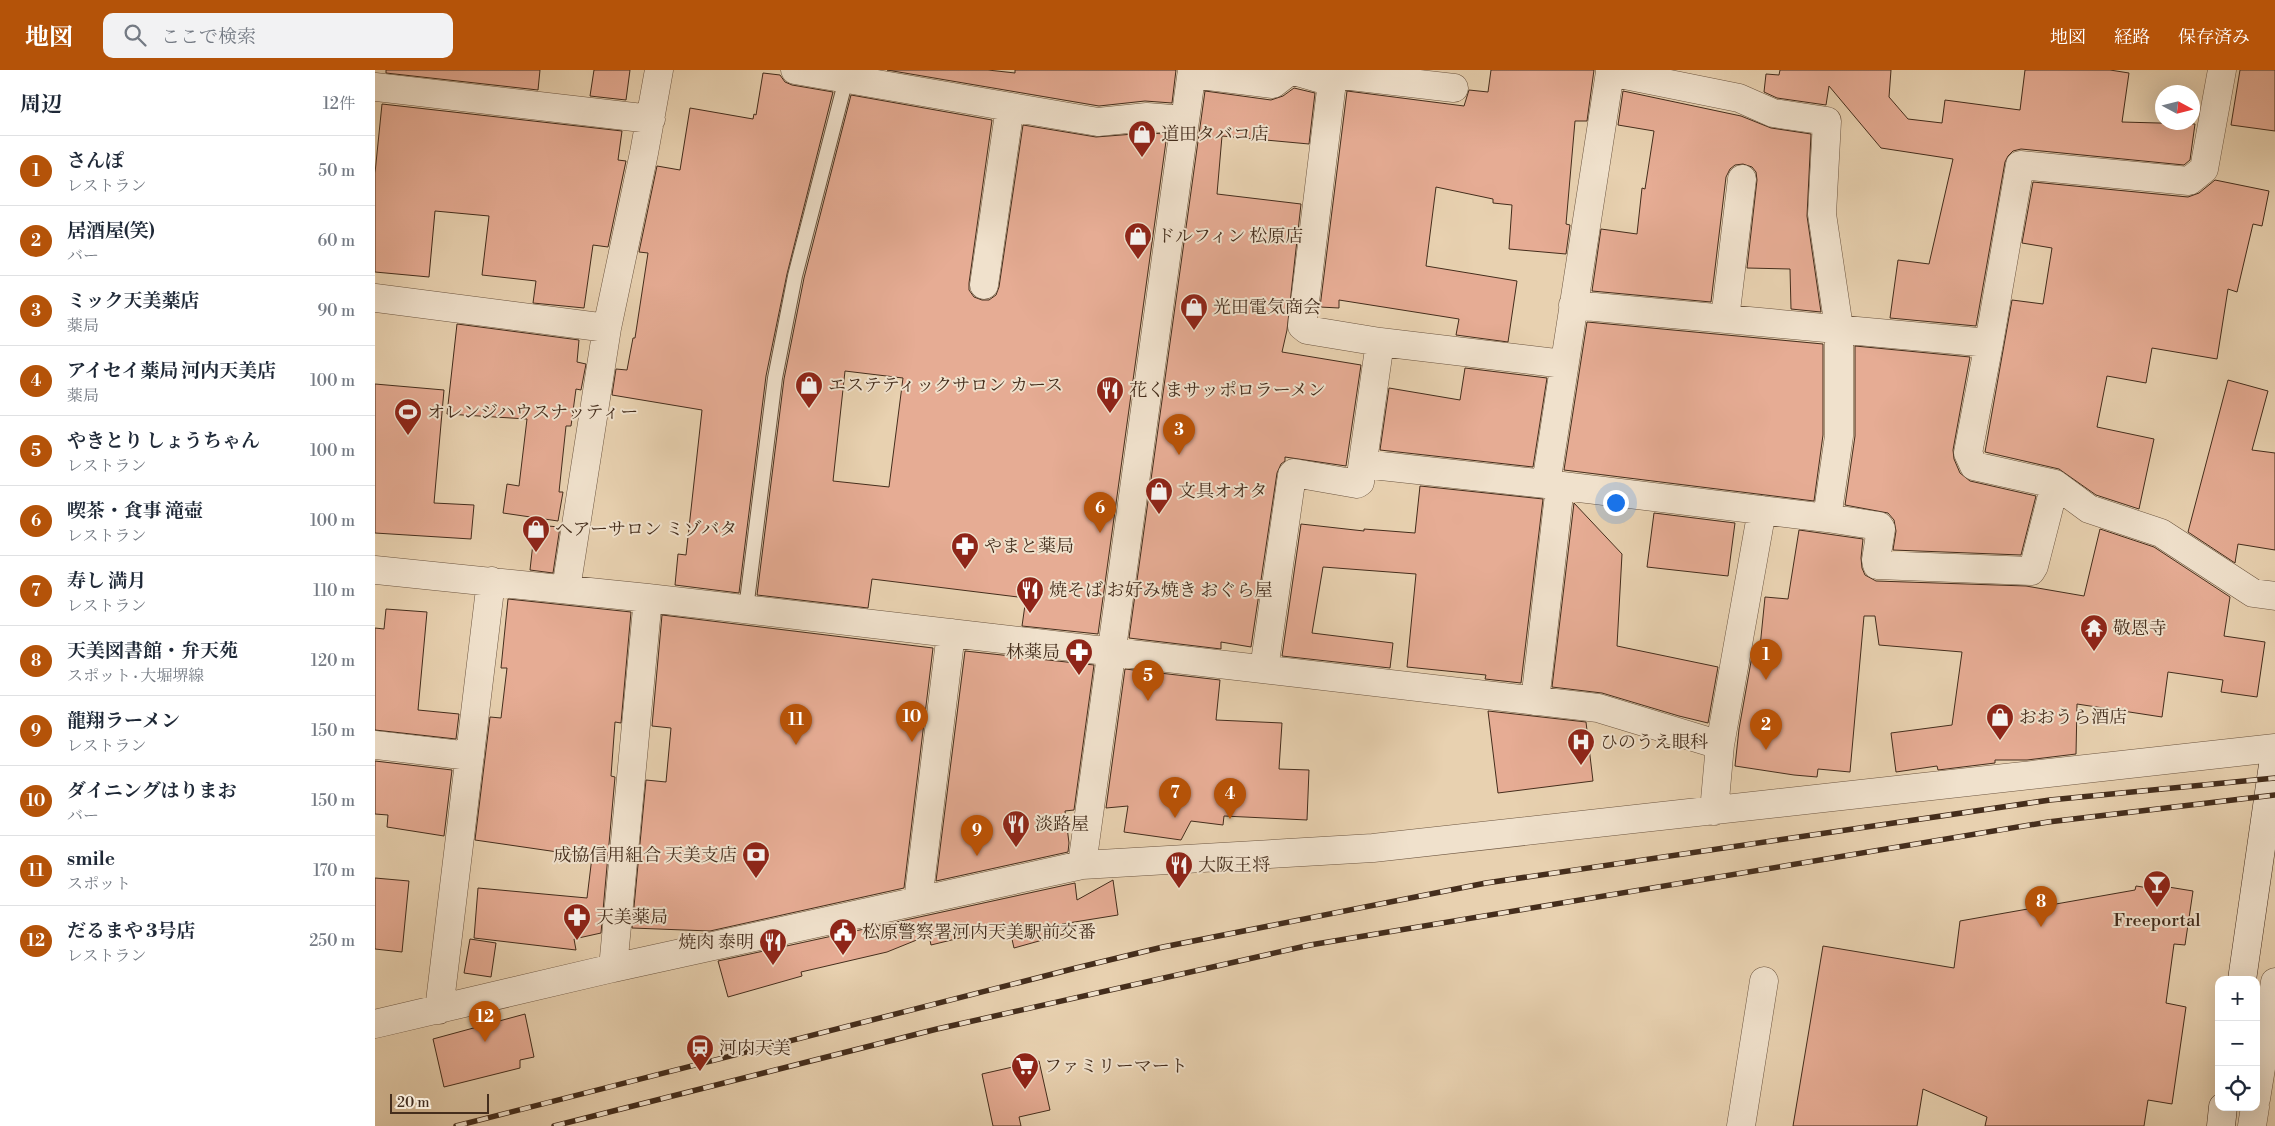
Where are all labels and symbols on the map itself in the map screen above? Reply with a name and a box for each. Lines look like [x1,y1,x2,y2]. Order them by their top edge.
north arrow [2155,85,2200,130]
shop icon: 道田タバコ店 [1127,119,1157,158]
place label: 道田タバコ店 [1161,123,1269,146]
shop icon: ドルフィン 松原店 [1123,221,1153,260]
place label: ドルフィン 松原店 [1157,225,1303,248]
shop icon: 光田電気商会 [1179,292,1209,331]
place label: 光田電気商会 [1213,296,1321,319]
shop icon: エステティックサロン カース [794,370,824,409]
place label: エステティックサロン カース [828,374,1063,397]
restaurant icon: 花くまサッポロラーメン [1095,375,1125,414]
place label: 花くまサッポロラーメン [1129,379,1326,402]
sports icon: オレンジハウスナッティー [393,397,423,436]
place label: オレンジハウスナッティー [427,401,638,424]
pin: 3 [1163,414,1195,455]
shop icon: 文具オオタ [1144,476,1174,515]
place label: 文具オオタ [1178,480,1267,503]
your location [1603,490,1629,516]
pin: 6 [1084,492,1116,533]
shop icon: ヘアーサロン ミゾバタ [521,514,551,553]
place label: ヘアーサロン ミゾバタ [555,518,737,541]
pharmacy icon: やまと薬局 [950,531,980,570]
place label: やまと薬局 [984,535,1074,558]
restaurant icon: 焼そば お好み焼き おぐら屋 [1015,575,1045,614]
place label: 焼そば お好み焼き おぐら屋 [1049,579,1272,602]
temple icon: 敬恩寺 [2079,613,2109,652]
place label: 敬恩寺 [2113,617,2167,640]
pharmacy icon: 林薬局 [1064,637,1094,676]
pin: 1 [1750,639,1782,680]
place label: 林薬局 [1006,641,1060,664]
pin: 5 [1132,660,1164,701]
pin: 10 [896,701,928,742]
shop icon: おおうら酒店 [1985,702,2015,741]
pin: 11 [780,704,812,745]
place label: おおうら酒店 [2019,706,2127,729]
pin: 2 [1750,709,1782,750]
hospital icon: ひのうえ眼科 [1566,727,1596,766]
place label: ひのうえ眼科 [1600,731,1708,754]
pin: 7 [1159,777,1191,818]
pin: 4 [1214,778,1246,819]
restaurant icon: 淡路屋 [1001,809,1031,848]
place label: 淡路屋 [1035,813,1089,836]
pin: 9 [961,815,993,856]
bank icon: 成協信用組合 天美支店 [741,840,771,879]
place label: 成協信用組合 天美支店 [553,844,737,867]
restaurant icon: 大阪王将 [1164,850,1194,889]
place label: 大阪王将 [1198,854,1270,877]
bar icon: Freeportal [2142,869,2172,908]
pin: 8 [2025,886,2057,927]
pharmacy icon: 天美薬局 [562,902,592,941]
place label: 天美薬局 [596,906,668,929]
place label: Freeportal [2113,909,2201,932]
public building icon: 松原警察署河内天美駅前交番 [828,917,858,956]
place label: 松原警察署河内天美駅前交番 [862,921,1096,944]
restaurant icon: 焼肉 泰明 [758,927,788,966]
place label: 焼肉 泰明 [678,931,754,954]
pin: 12 [469,1001,501,1042]
station icon: 河内天美 [685,1033,715,1072]
place label: 河内天美 [719,1037,791,1060]
supermarket icon: ファミリーマート [1010,1051,1040,1090]
place label: ファミリーマート [1044,1055,1188,1078]
scale bar [390,1091,489,1114]

